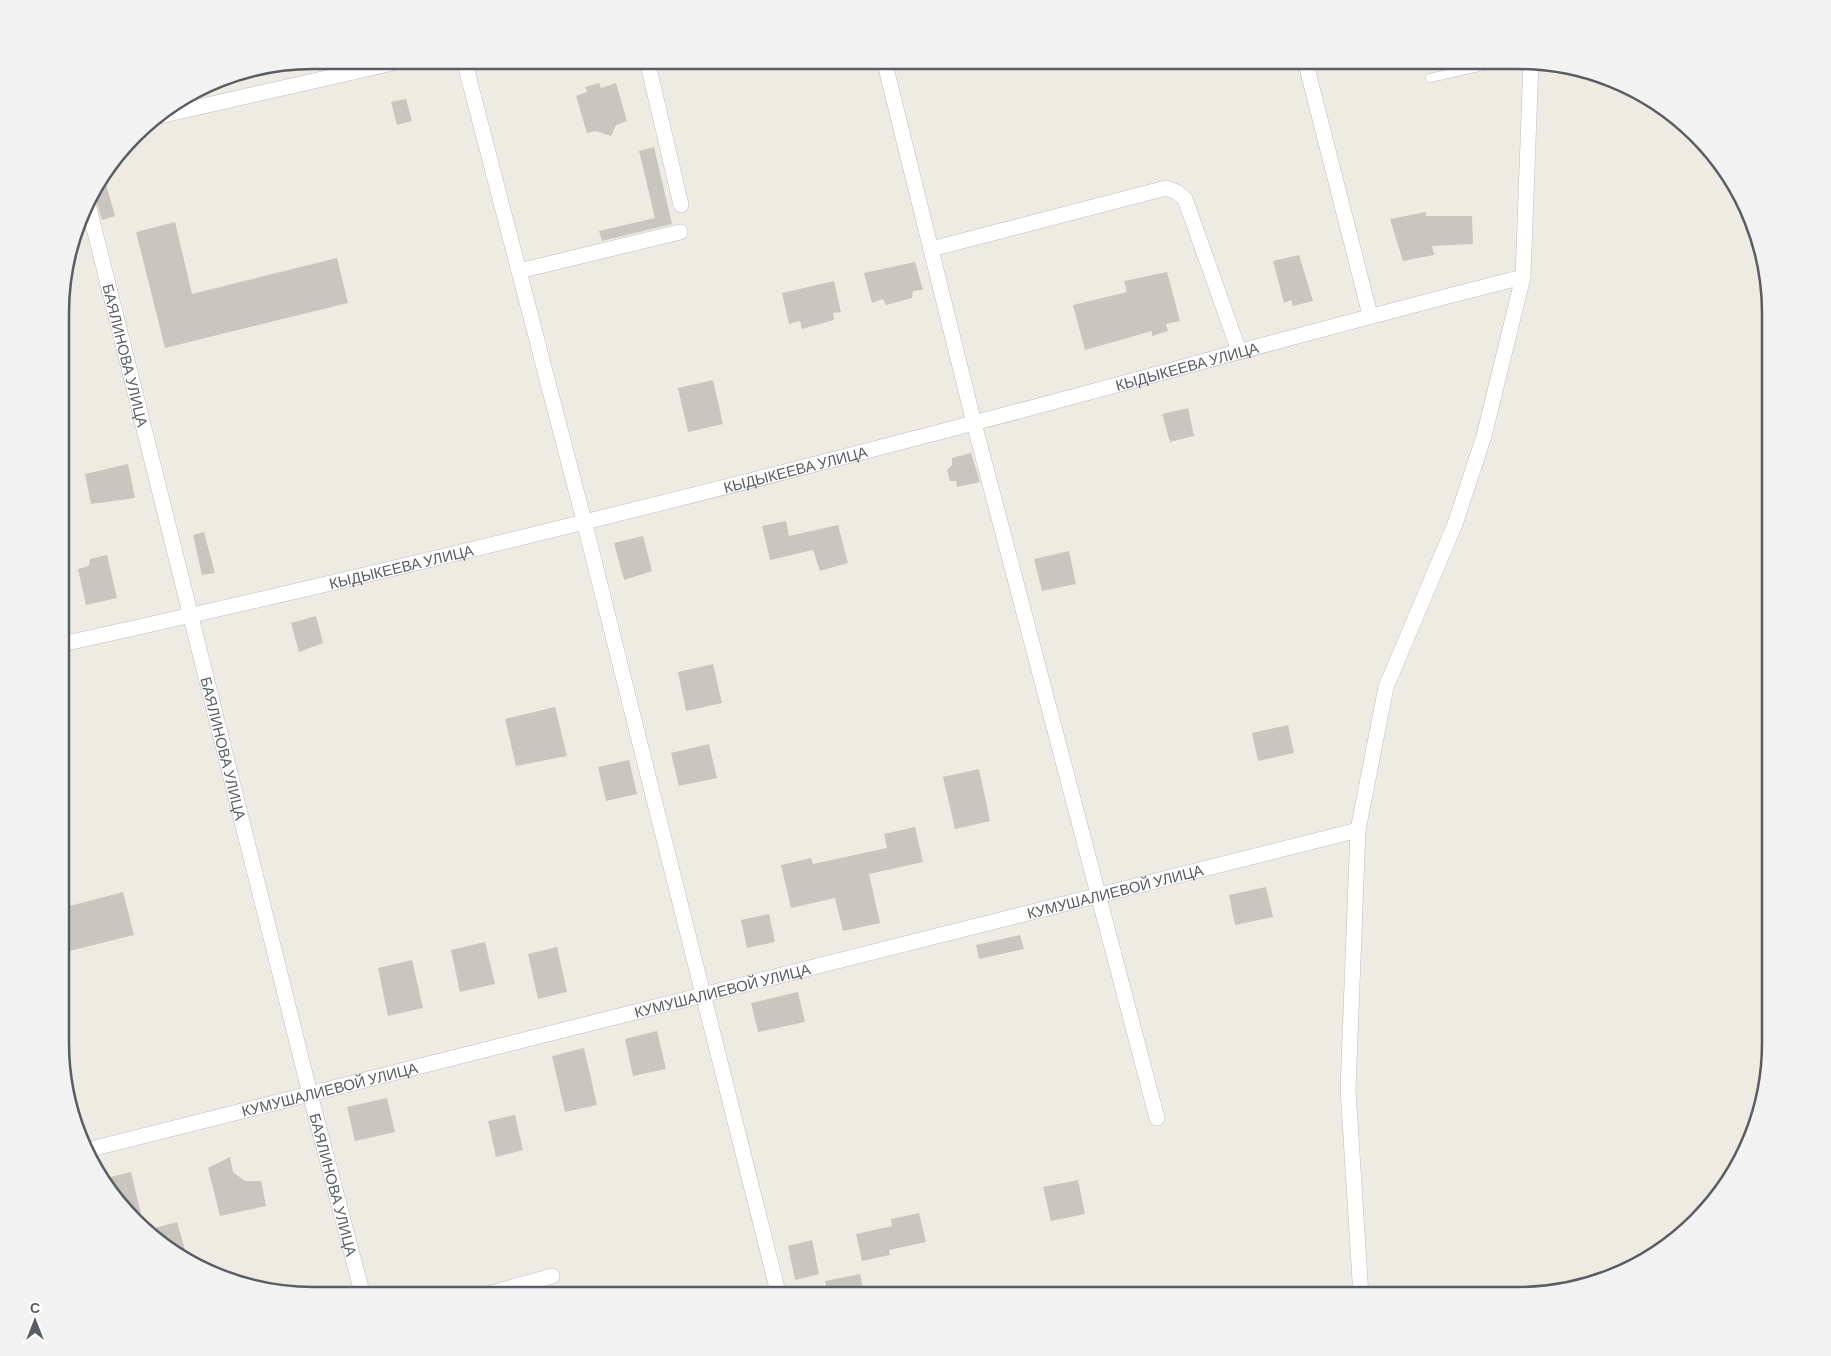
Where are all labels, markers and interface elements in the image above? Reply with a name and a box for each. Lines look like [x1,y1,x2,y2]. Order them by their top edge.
street label: БАЯЛИНОВА УЛИЦА [99,282,152,429]
street label: КЫДЫКЕЕВА УЛИЦА [1113,338,1261,394]
street label: КЫДЫКЕЕВА УЛИЦА [722,442,869,496]
street label: КЫДЫКЕЕВА УЛИЦА [327,541,475,592]
street label: БАЯЛИНОВА УЛИЦА [197,675,250,822]
street label: КУМУШАЛИЕВОЙ УЛИЦА [1025,860,1205,922]
street label: КУМУШАЛИЕВОЙ УЛИЦА [632,959,812,1021]
street label: КУМУШАЛИЕВОЙ УЛИЦА [239,1058,419,1120]
street label: БАЯЛИНОВА УЛИЦА [306,1111,361,1258]
north arrow [10,1296,60,1346]
text: С [30,1299,40,1316]

